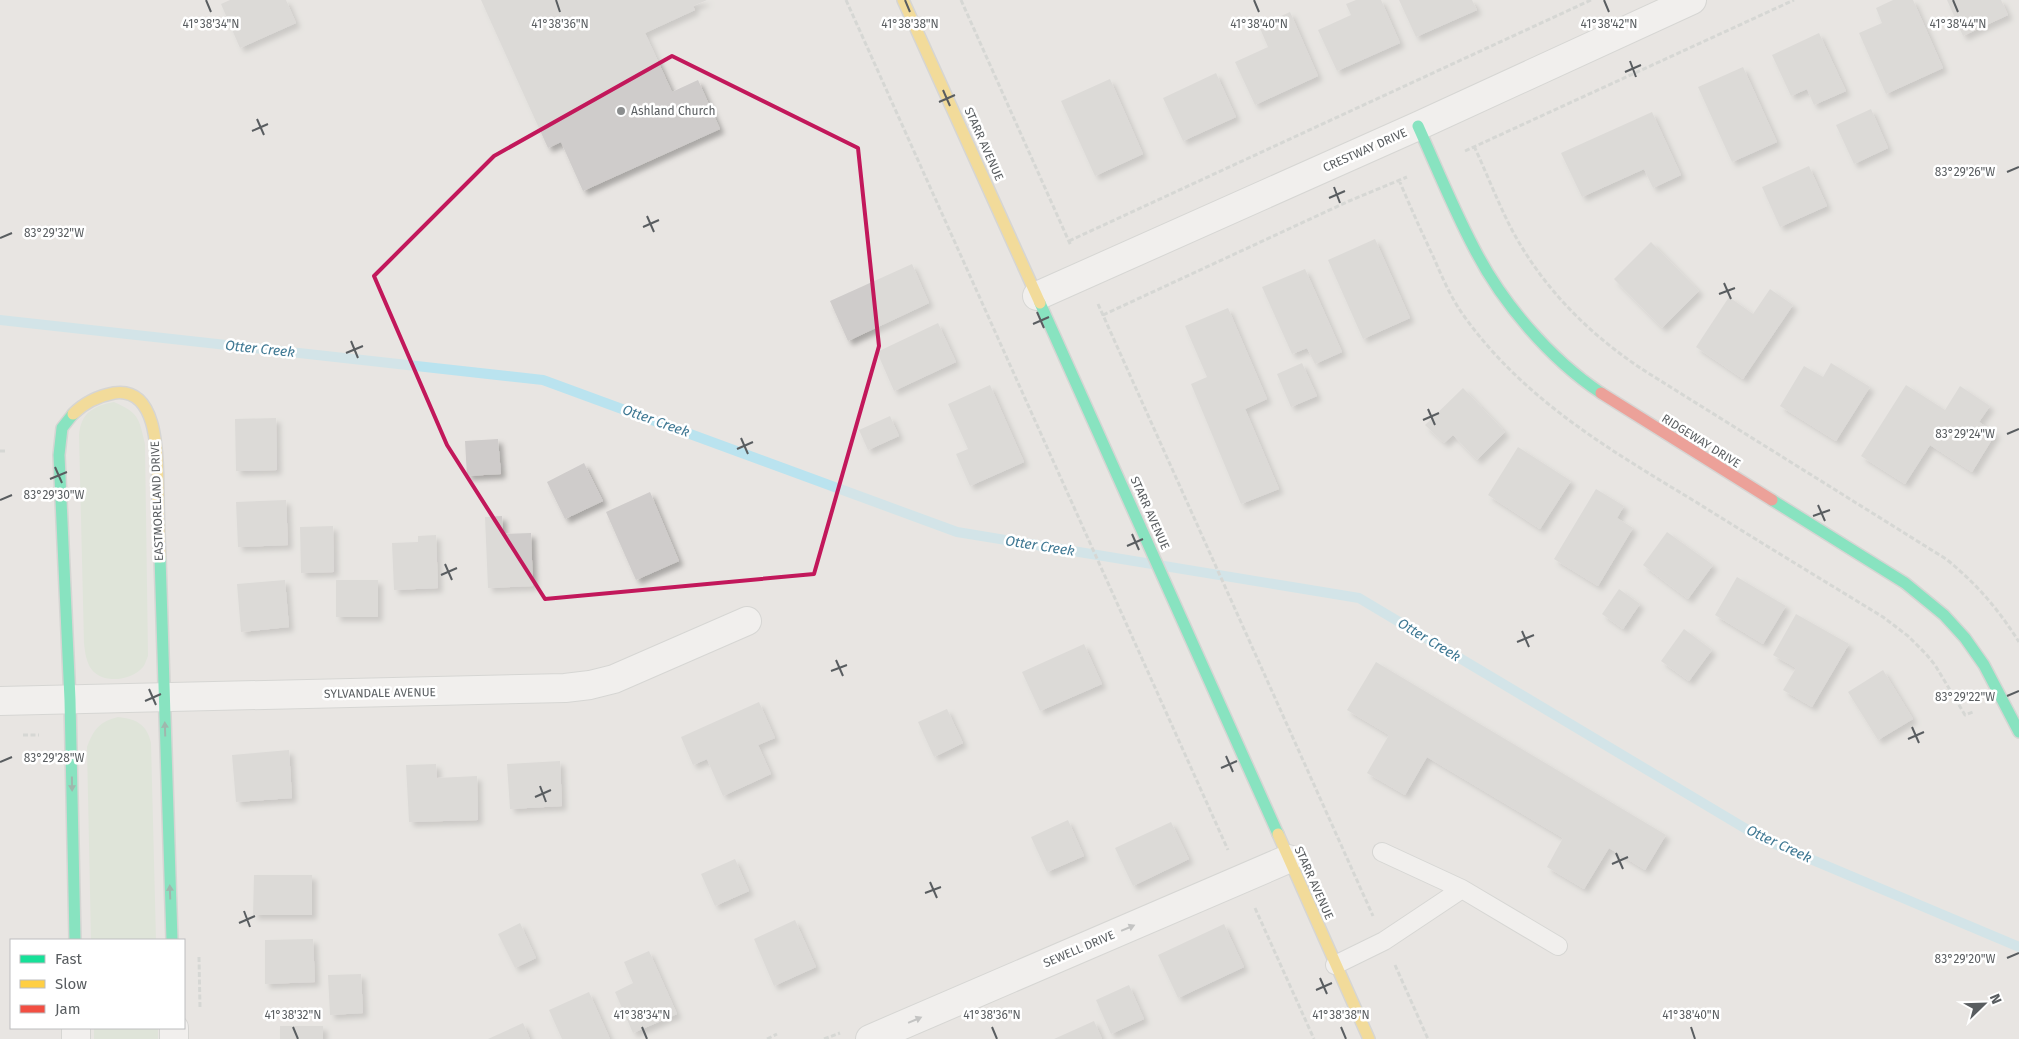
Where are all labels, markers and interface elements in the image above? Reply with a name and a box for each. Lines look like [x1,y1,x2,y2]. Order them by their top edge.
text: 41°38'34"N [183,17,239,31]
text: 41°38'36"N [531,17,589,31]
text: 41°38'38"N [881,17,939,31]
text: 41°38'40"N [1230,17,1288,31]
text: 41°38'42"N [1581,17,1637,31]
text: 41°38'44"N [1930,17,1986,31]
place label: Ashland Church [631,104,716,118]
marker: Ashland Church [615,105,627,117]
street label: STARR AVENUE [962,105,1006,183]
street label: CRESTWAY DRIVE [1321,125,1409,175]
text: 83°29'26"W [1935,165,1995,179]
text: 83°29'32"W [24,226,84,240]
water label: Otter Creek [224,337,296,361]
water label: Otter Creek [620,401,692,441]
street label: RIDGEWAY DRIVE [1659,411,1743,471]
text: 83°29'24"W [1935,427,1995,441]
street label: EASTMORELAND DRIVE [148,441,166,561]
street label: STARR AVENUE [1128,474,1172,552]
text: 83°29'30"W [24,488,85,502]
water label: Otter Creek [1004,532,1076,560]
water label: Otter Creek [1395,615,1464,665]
street label: SYLVANDALE AVENUE [324,685,436,701]
text: 83°29'22"W [1935,690,1995,704]
one-way arrow [161,721,169,737]
text: 83°29'28"W [24,751,84,765]
one-way arrow [68,776,76,792]
water label: Otter Creek [1744,822,1815,867]
street label: STARR AVENUE [1292,844,1336,922]
one-way arrow [166,883,174,899]
one-way arrow [1121,923,1135,931]
street label: SEWELL DRIVE [1041,928,1117,970]
legend [10,939,185,1029]
text: Fast [55,950,82,968]
text: 83°29'20"W [1935,952,1996,966]
text: Slow [55,975,87,993]
north arrow [1959,979,2009,1029]
text: N [1986,992,2005,1007]
text: Jam [55,1000,81,1018]
text: 41°38'32"N [264,1008,322,1022]
text: 41°38'34"N [614,1008,670,1022]
text: 41°38'36"N [963,1008,1021,1022]
text: 41°38'38"N [1312,1008,1370,1022]
text: 41°38'40"N [1662,1008,1720,1022]
one-way arrow [908,1015,922,1023]

